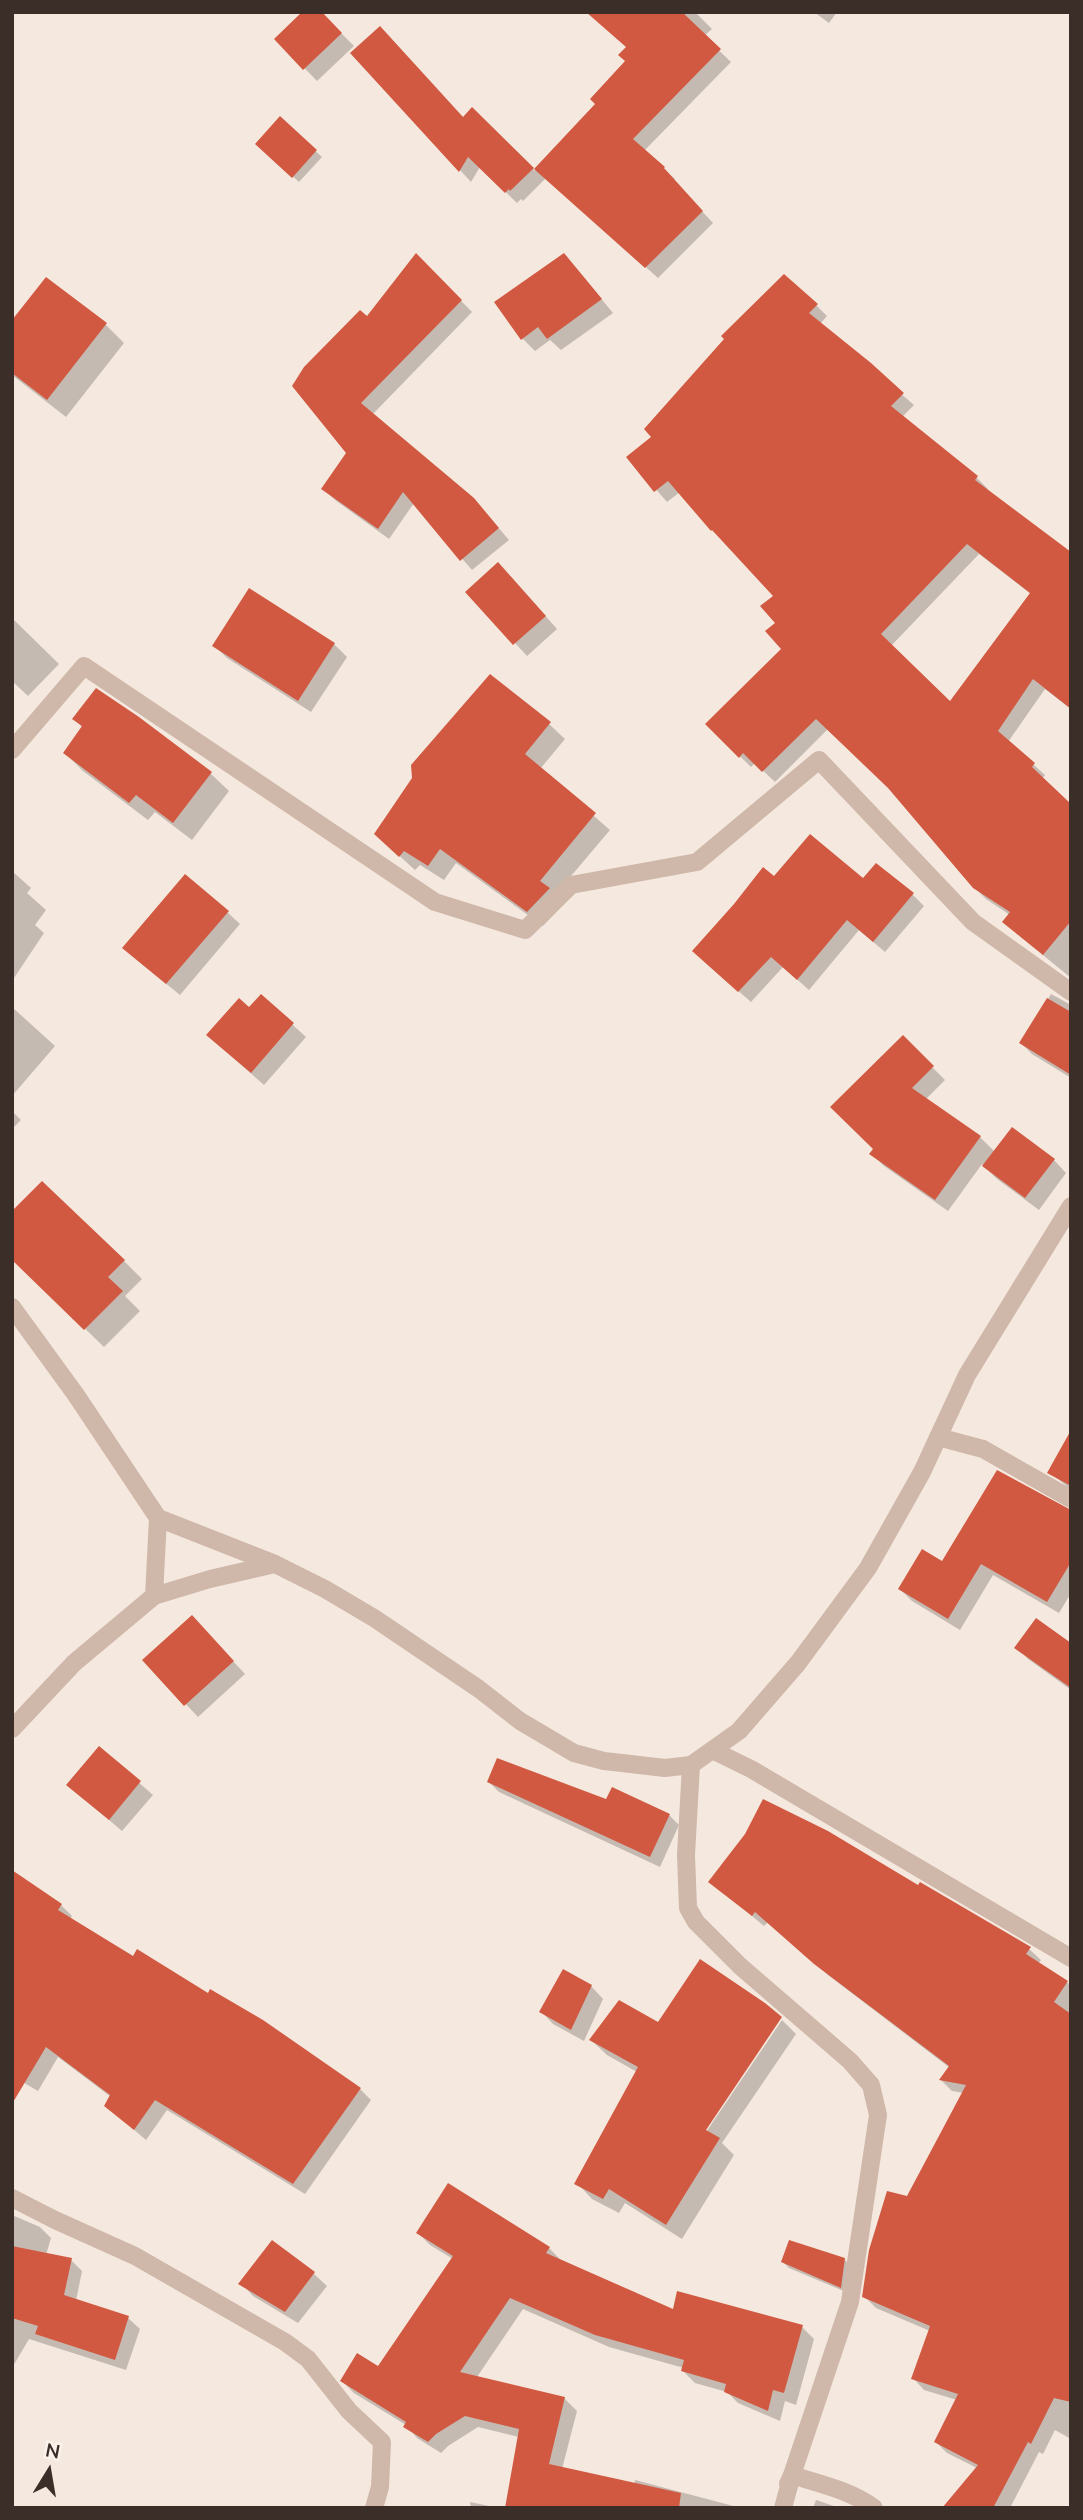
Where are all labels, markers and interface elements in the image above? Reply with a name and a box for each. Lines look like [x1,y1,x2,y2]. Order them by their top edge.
north arrow [14,2436,84,2506]
text: N [44,2437,62,2464]

